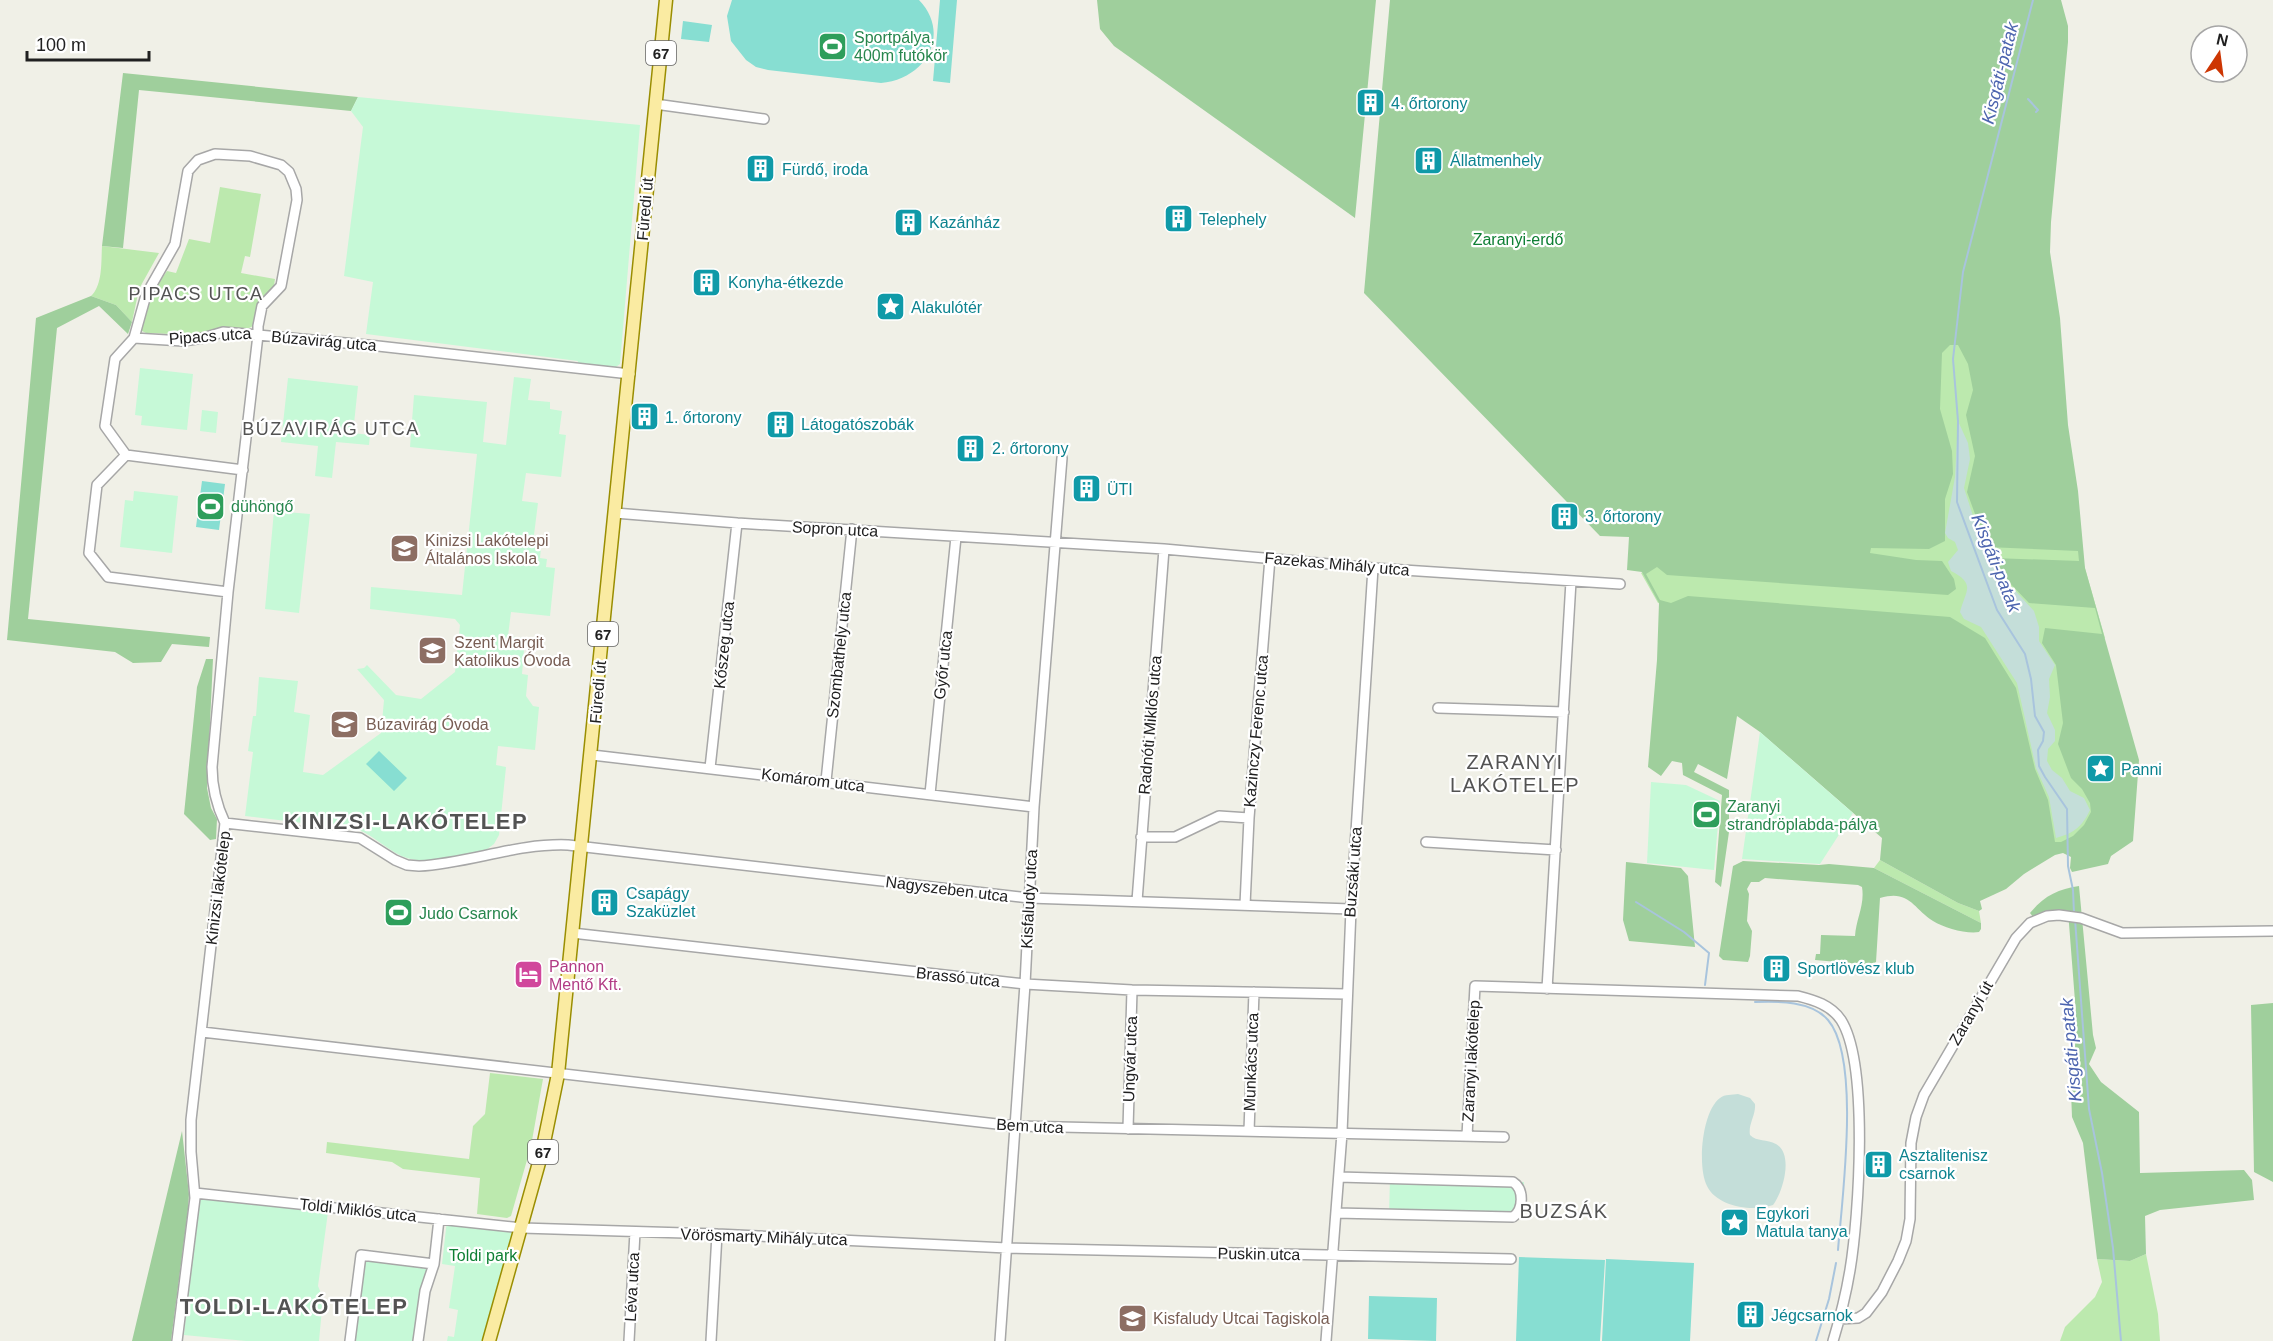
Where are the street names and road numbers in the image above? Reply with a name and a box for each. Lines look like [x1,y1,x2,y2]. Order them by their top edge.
road number: 67 [646,41,676,65]
street label: Füredi út [634,176,656,241]
street label: Pipacs utca [168,325,252,347]
street label: Búzavirág utca [271,328,378,354]
street label: Sopron utca [791,518,879,540]
street label: Fazekas Mihály utca [1264,549,1410,579]
street label: Szombathely utca [824,591,854,719]
street label: Kőszeg utca [711,600,737,690]
road number: 67 [588,622,618,646]
street label: Győr utca [931,630,955,700]
street label: Kazinczy Ferenc utca [1241,654,1271,808]
street label: Radnóti Miklós utca [1135,655,1165,795]
street label: Füredi út [587,659,609,724]
street label: Komárom utca [760,765,866,795]
street label: Buzsáki utca [1341,826,1365,918]
street label: Kinizsi lakótelep [203,830,233,946]
street label: Kisfaludy utca [1018,849,1040,949]
street label: Nagyszeben utca [885,873,1009,905]
street label: Brassó utca [915,964,1001,990]
street label: Zaranyi út [1946,977,1996,1048]
street label: Zaranyi lakótelep [1459,1000,1483,1122]
street label: Munkács utca [1241,1012,1261,1112]
street label: Ungvár utca [1120,1015,1140,1102]
street label: Bem utca [996,1116,1064,1136]
road number: 67 [528,1140,558,1164]
street label: Toldi Miklós utca [299,1195,417,1225]
street label: Vörösmarty Mihály utca [680,1226,848,1248]
street label: Puskin utca [1217,1245,1301,1263]
street label: Léva utca [622,1252,642,1322]

